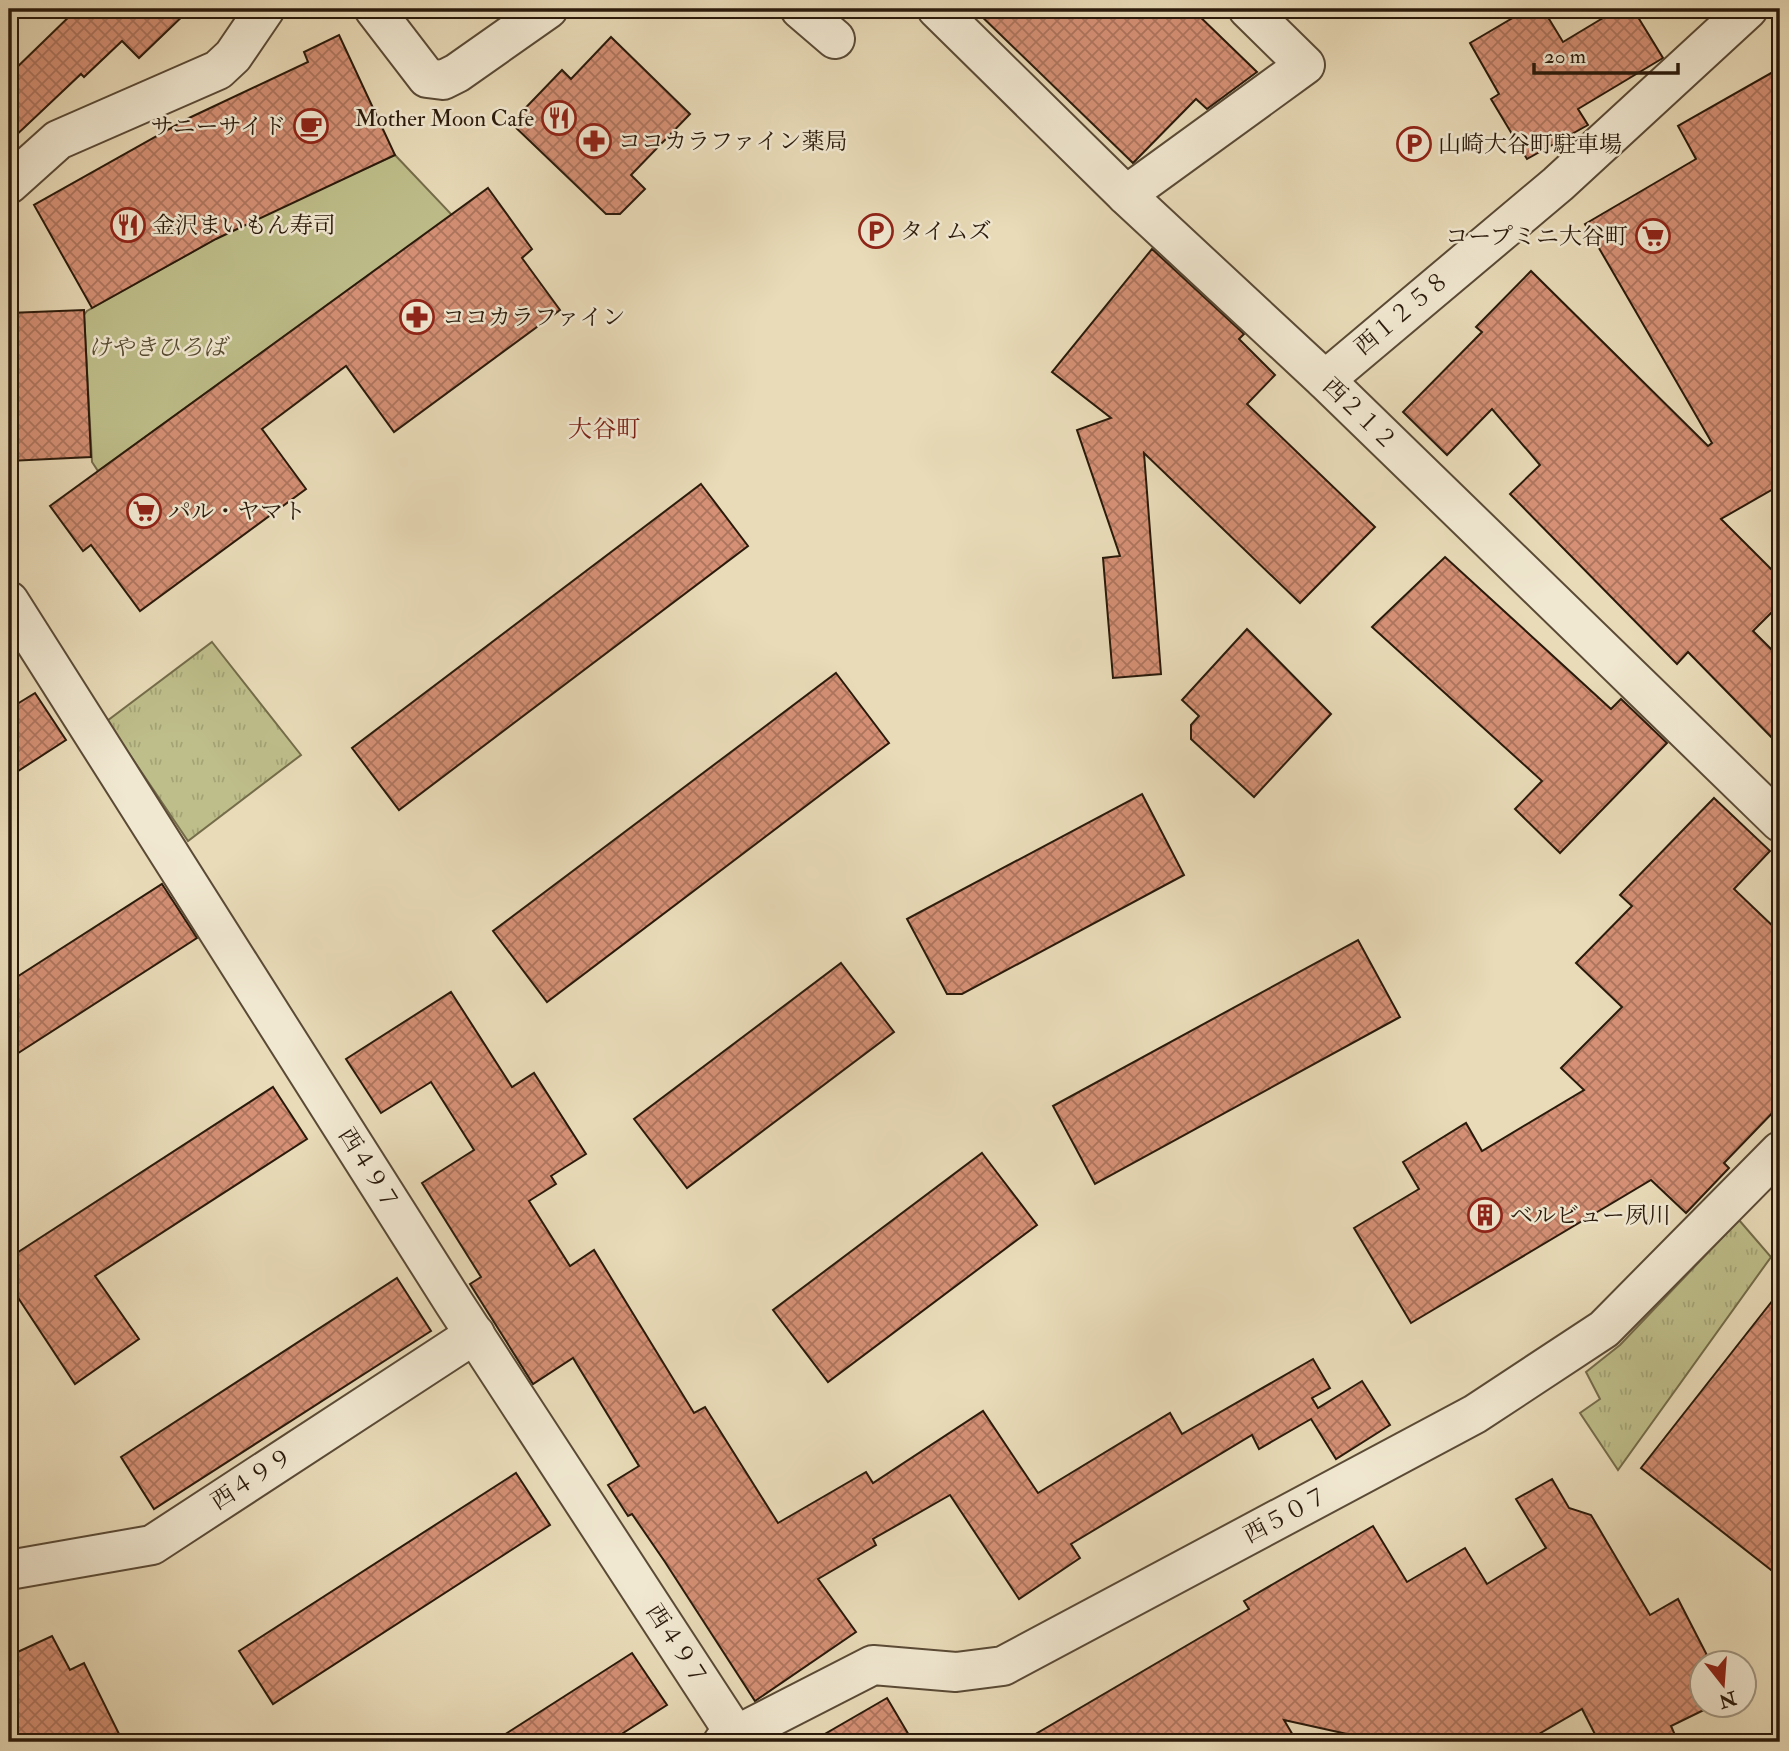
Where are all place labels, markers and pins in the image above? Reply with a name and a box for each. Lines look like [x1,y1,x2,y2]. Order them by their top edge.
restaurant icon: Mother Moon Cafe [540,99,578,137]
place label: Mother Moon Cafe [355,104,534,133]
cafe icon: サニーサイド [292,107,330,145]
place label: サニーサイド [151,112,286,141]
pharmacy icon: ココカラファイン薬局 [575,122,613,160]
parking icon: 山崎大谷町駐車場 [1395,125,1433,163]
place label: ココカラファイン薬局 [618,127,848,156]
place label: 山崎大谷町駐車場 [1438,130,1622,159]
restaurant icon: 金沢まいもん寿司 [109,206,147,244]
place label: 金沢まいもん寿司 [152,211,336,240]
parking icon: タイムズ [857,212,895,250]
place label: タイムズ [900,217,992,246]
supermarket icon: コープミニ大谷町 [1634,217,1672,255]
place label: コープミニ大谷町 [1445,222,1628,251]
pharmacy icon: ココカラファイン [398,298,436,336]
place label: ココカラファイン [442,303,626,332]
supermarket icon: パル・ヤマト [125,492,163,530]
place label: パル・ヤマト [168,497,306,526]
building icon: ベルビュー夙川 [1466,1196,1504,1234]
place label: ベルビュー夙川 [1510,1201,1671,1230]

